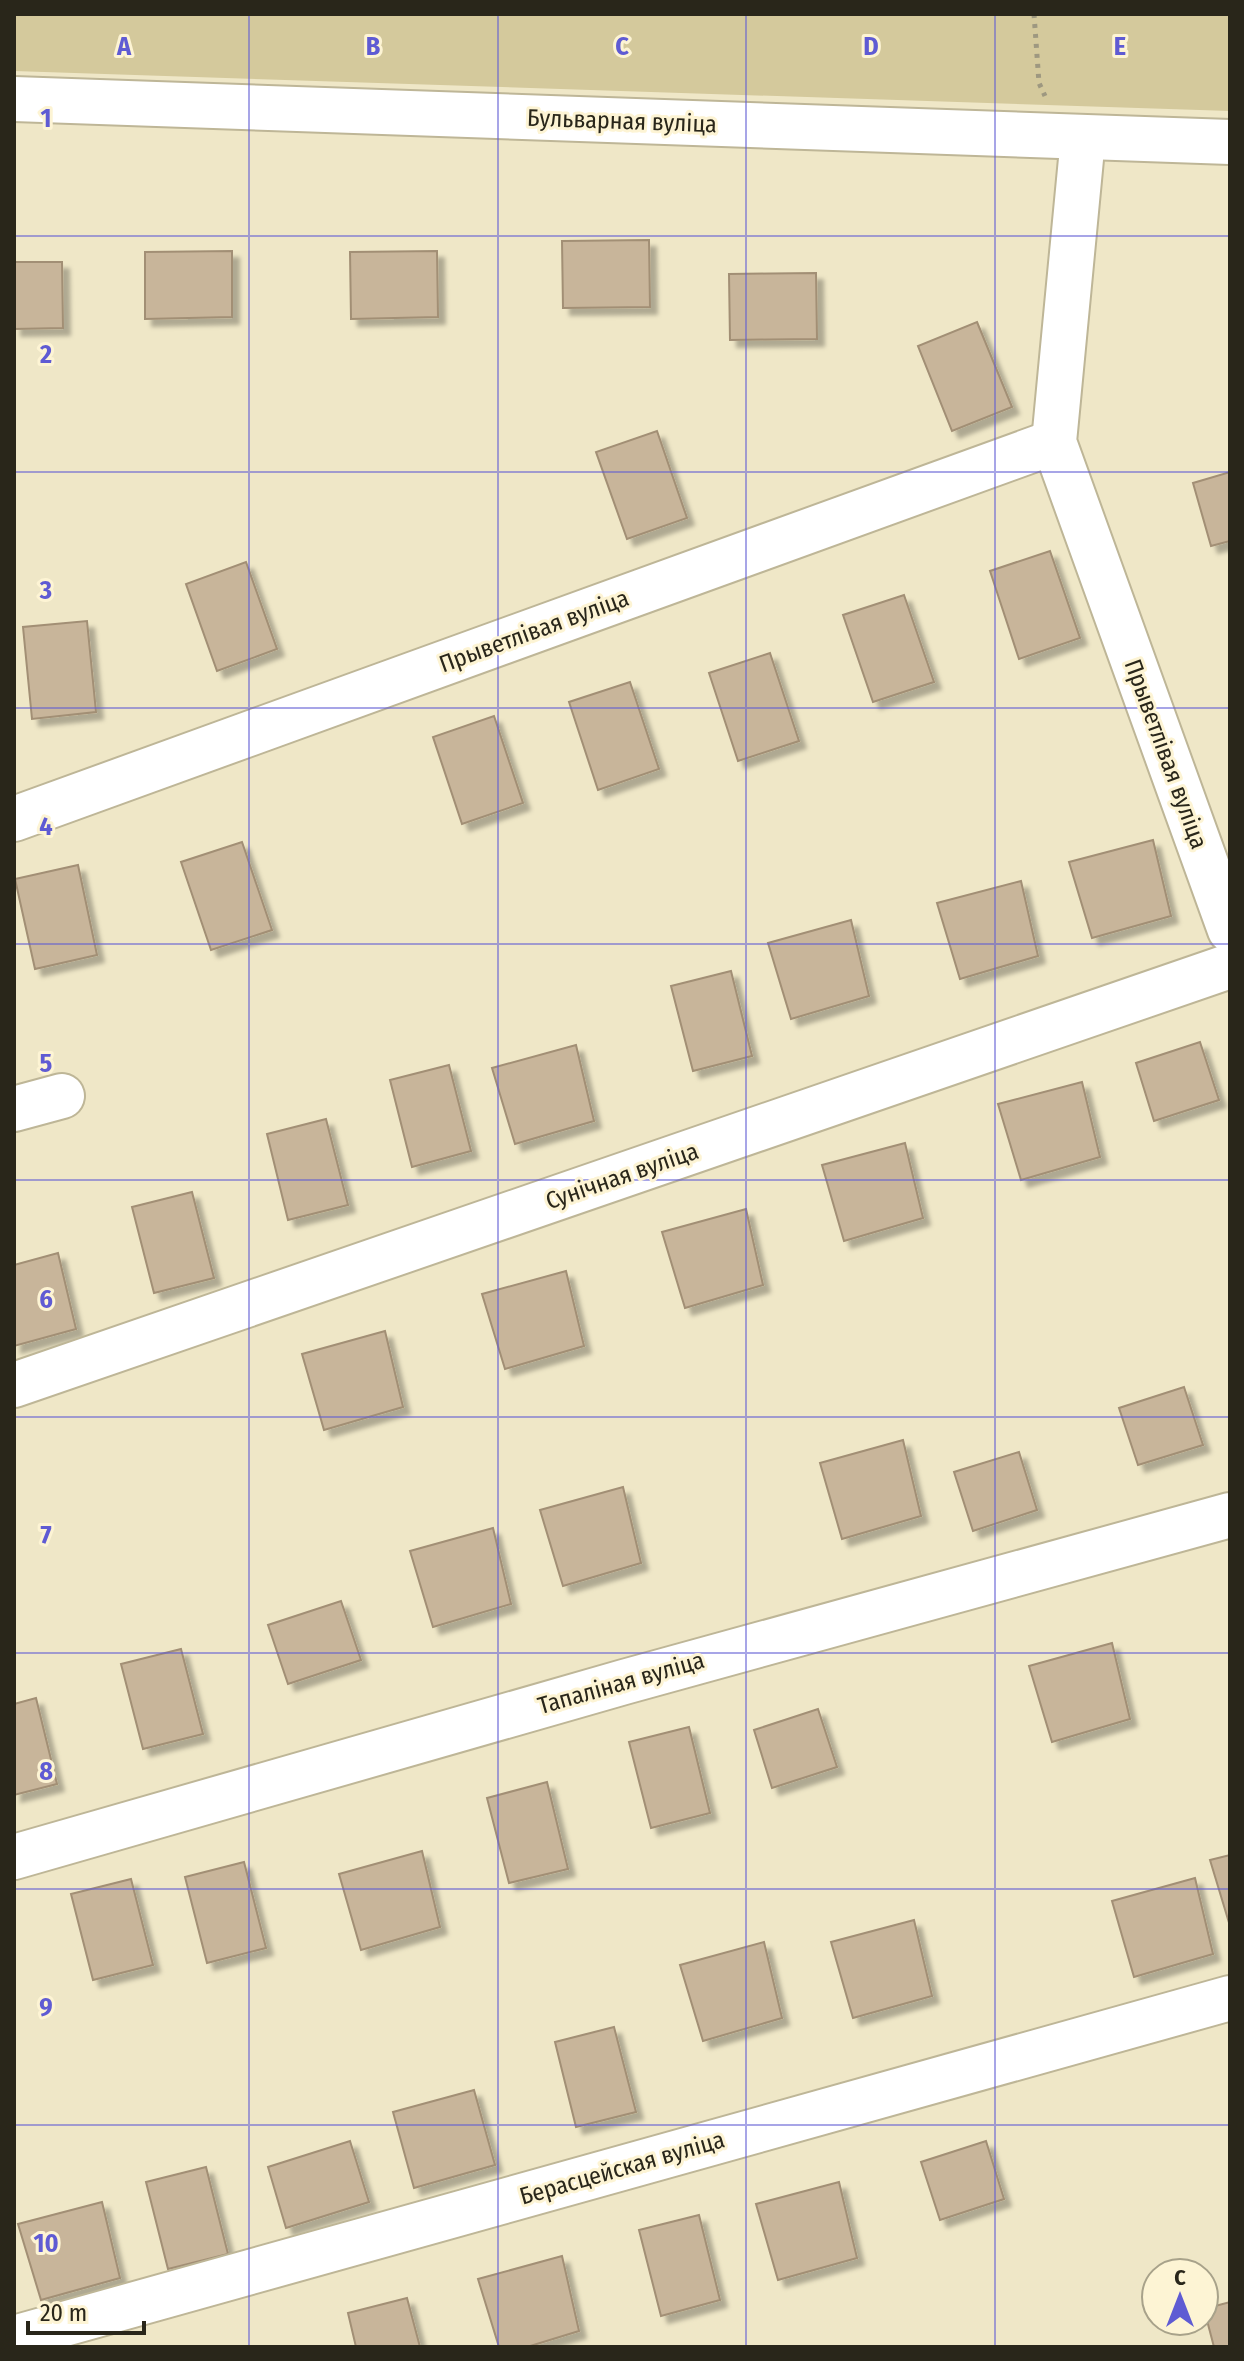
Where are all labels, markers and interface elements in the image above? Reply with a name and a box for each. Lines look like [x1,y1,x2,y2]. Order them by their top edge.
text: A [116,31,132,62]
text: B [366,31,381,62]
text: C [615,31,629,62]
text: D [863,31,879,62]
text: E [1114,31,1126,62]
text: 1 [41,103,52,134]
street label: Бульварная вуліца [527,104,717,138]
text: 2 [39,339,52,370]
text: 3 [39,575,52,606]
street label: Прыветлівая вуліца [435,584,633,678]
street label: Прыветлівая вуліца [1119,655,1213,853]
text: 4 [39,811,53,842]
text: 5 [40,1048,53,1079]
street label: Сунічная вуліца [542,1137,702,1215]
text: 6 [39,1284,53,1315]
text: 7 [40,1520,52,1551]
street label: Тапаліная вуліца [535,1646,707,1720]
text: 8 [39,1756,53,1787]
text: 9 [39,1992,53,2023]
street label: Берасцейская вуліца [516,2125,728,2211]
text: 10 [33,2228,59,2259]
north arrow [1140,2257,1220,2337]
text: С [1174,2264,1186,2291]
scale bar [28,2285,144,2335]
text: 20 m [40,2299,87,2327]

